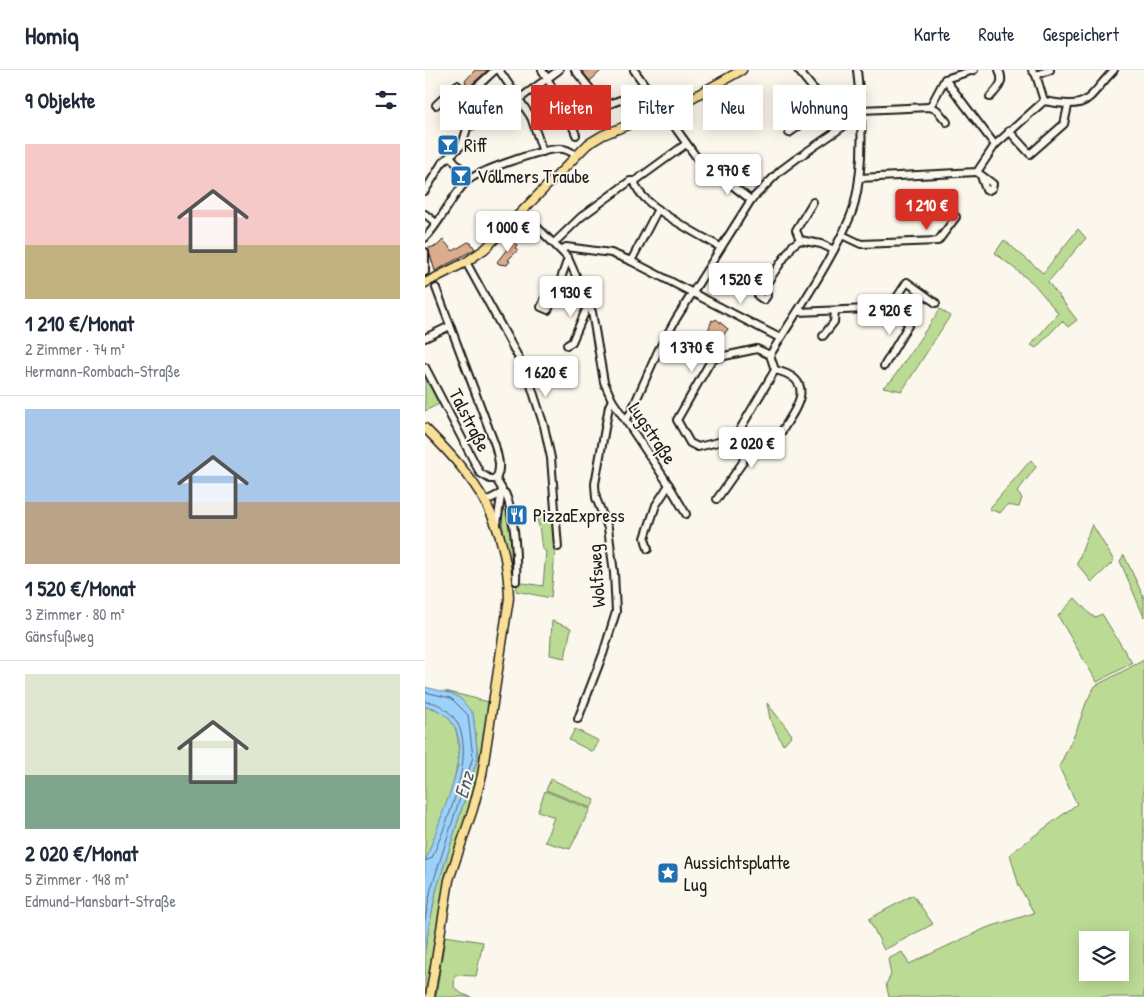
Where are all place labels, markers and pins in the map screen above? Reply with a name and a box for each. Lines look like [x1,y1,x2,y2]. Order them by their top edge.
place label: Riff [464,132,487,158]
bar icon: Riff [436,133,460,157]
pin: 2 970 € [682,154,774,196]
place label: Vollmers Traube [477,163,590,189]
bar icon: Vollmers Traube [449,164,473,188]
pin: 1 210 € [881,189,973,231]
pin: 1 000 € [462,210,554,253]
pin: 1 520 € [695,262,787,305]
pin: 1 930 € [525,276,617,318]
pin: 2 920 € [844,294,936,336]
pin: 1 370 € [646,330,738,373]
pin: 1 620 € [500,356,592,398]
pin: 2 020 € [706,426,798,469]
place label: PizzaExpress [533,502,625,528]
restaurant icon: PizzaExpress [505,503,529,527]
place label: Aussichtsplatte Lug [684,849,791,897]
place icon: Aussichtsplatte Lug [656,861,680,885]

